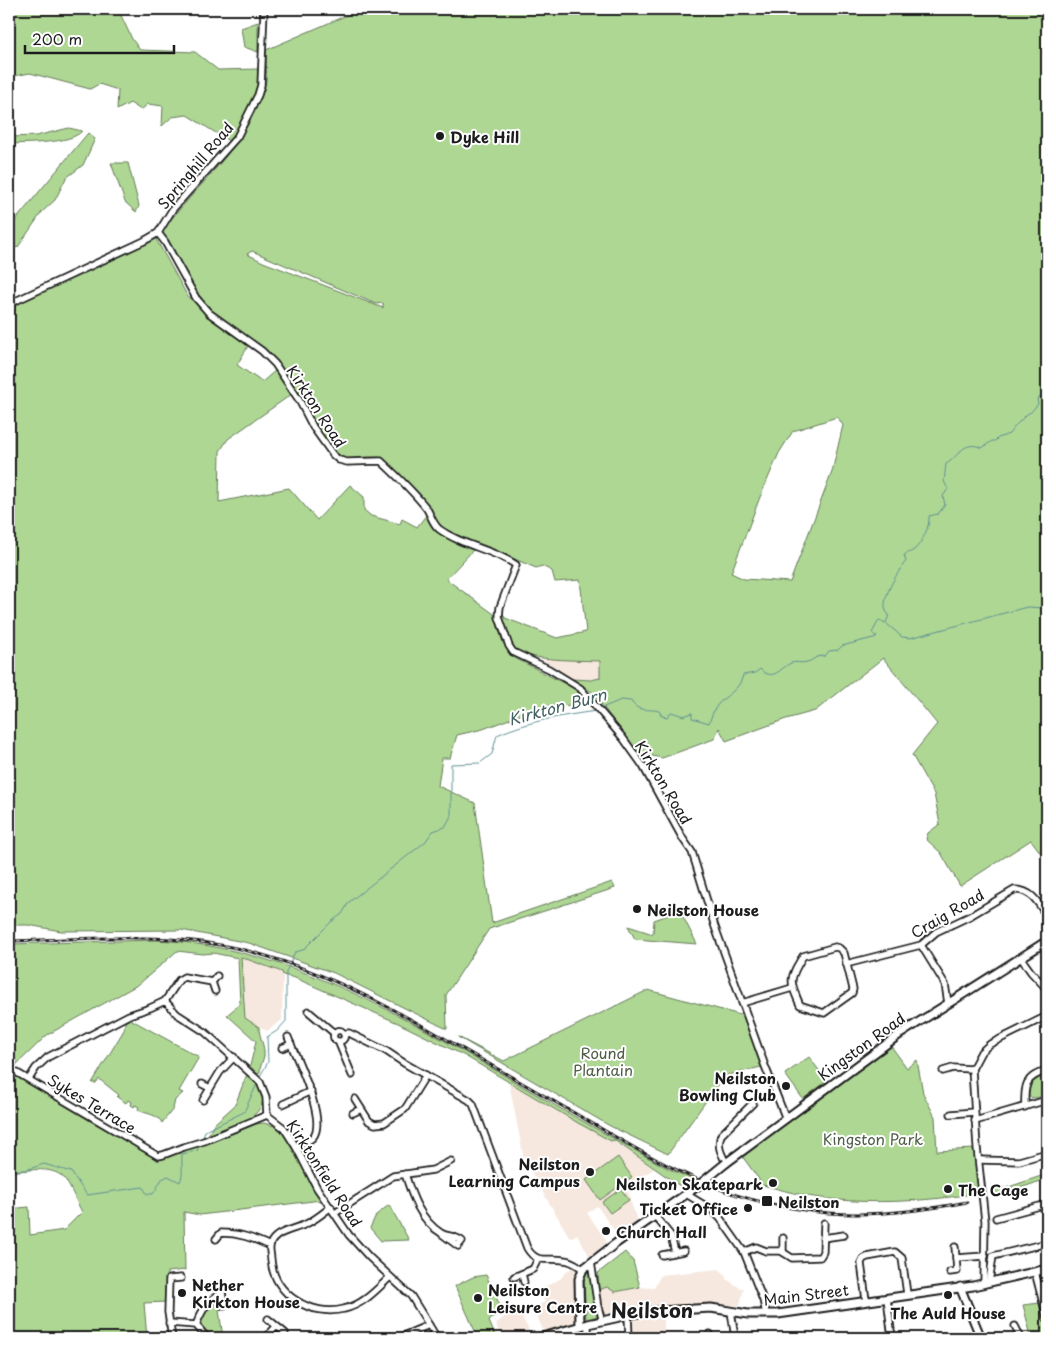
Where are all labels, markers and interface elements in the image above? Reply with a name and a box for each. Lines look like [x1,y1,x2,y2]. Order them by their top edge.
scale bar [25,22,174,54]
text: 200 m [32,27,82,50]
street label: Springhill Road [152,116,238,214]
place label: Dyke Hill [450,125,519,148]
marker: Dyke Hill [434,130,446,142]
street label: Kirkton Road [282,360,352,452]
water label: Kirkton Burn [505,681,610,731]
street label: Kirkton Road [630,736,698,828]
street label: Craig Road [906,883,988,943]
place label: Neilston House [647,898,759,921]
marker: Neilston House [631,903,643,915]
street label: Kingston Road [813,1006,909,1086]
park label: Round Plantain [573,1041,633,1081]
place label: Neilston Bowling Club [679,1066,776,1106]
street label: Sykes Terrace [43,1067,141,1139]
marker: Neilston Bowling Club [780,1080,792,1092]
street label: Kirktonfield Road [282,1115,368,1231]
park label: Kingston Park [823,1127,923,1150]
place label: Neilston Learning Campus [449,1152,580,1192]
marker: Neilston Learning Campus [584,1166,596,1178]
place label: Neilston Skatepark [616,1172,763,1195]
marker: Neilston Skatepark [767,1177,779,1189]
place label: The Cage [958,1178,1028,1201]
marker: The Cage [942,1183,954,1195]
place label: Neilston [778,1190,839,1213]
marker: Neilston [760,1194,774,1208]
place label: Ticket Office [639,1197,738,1220]
marker: Ticket Office [742,1202,754,1214]
place label: Church Hall [616,1220,707,1243]
marker: Church Hall [600,1225,612,1237]
place label: Nether Kirkton House [192,1273,300,1313]
street label: Main Street [762,1277,850,1311]
place label: Neilston Leisure Centre [488,1278,597,1318]
marker: Nether Kirkton House [176,1287,188,1299]
marker: The Auld House [942,1289,954,1301]
marker: Neilston Leisure Centre [472,1292,484,1304]
district label: Neilston [611,1295,693,1325]
place label: The Auld House [890,1301,1006,1324]

